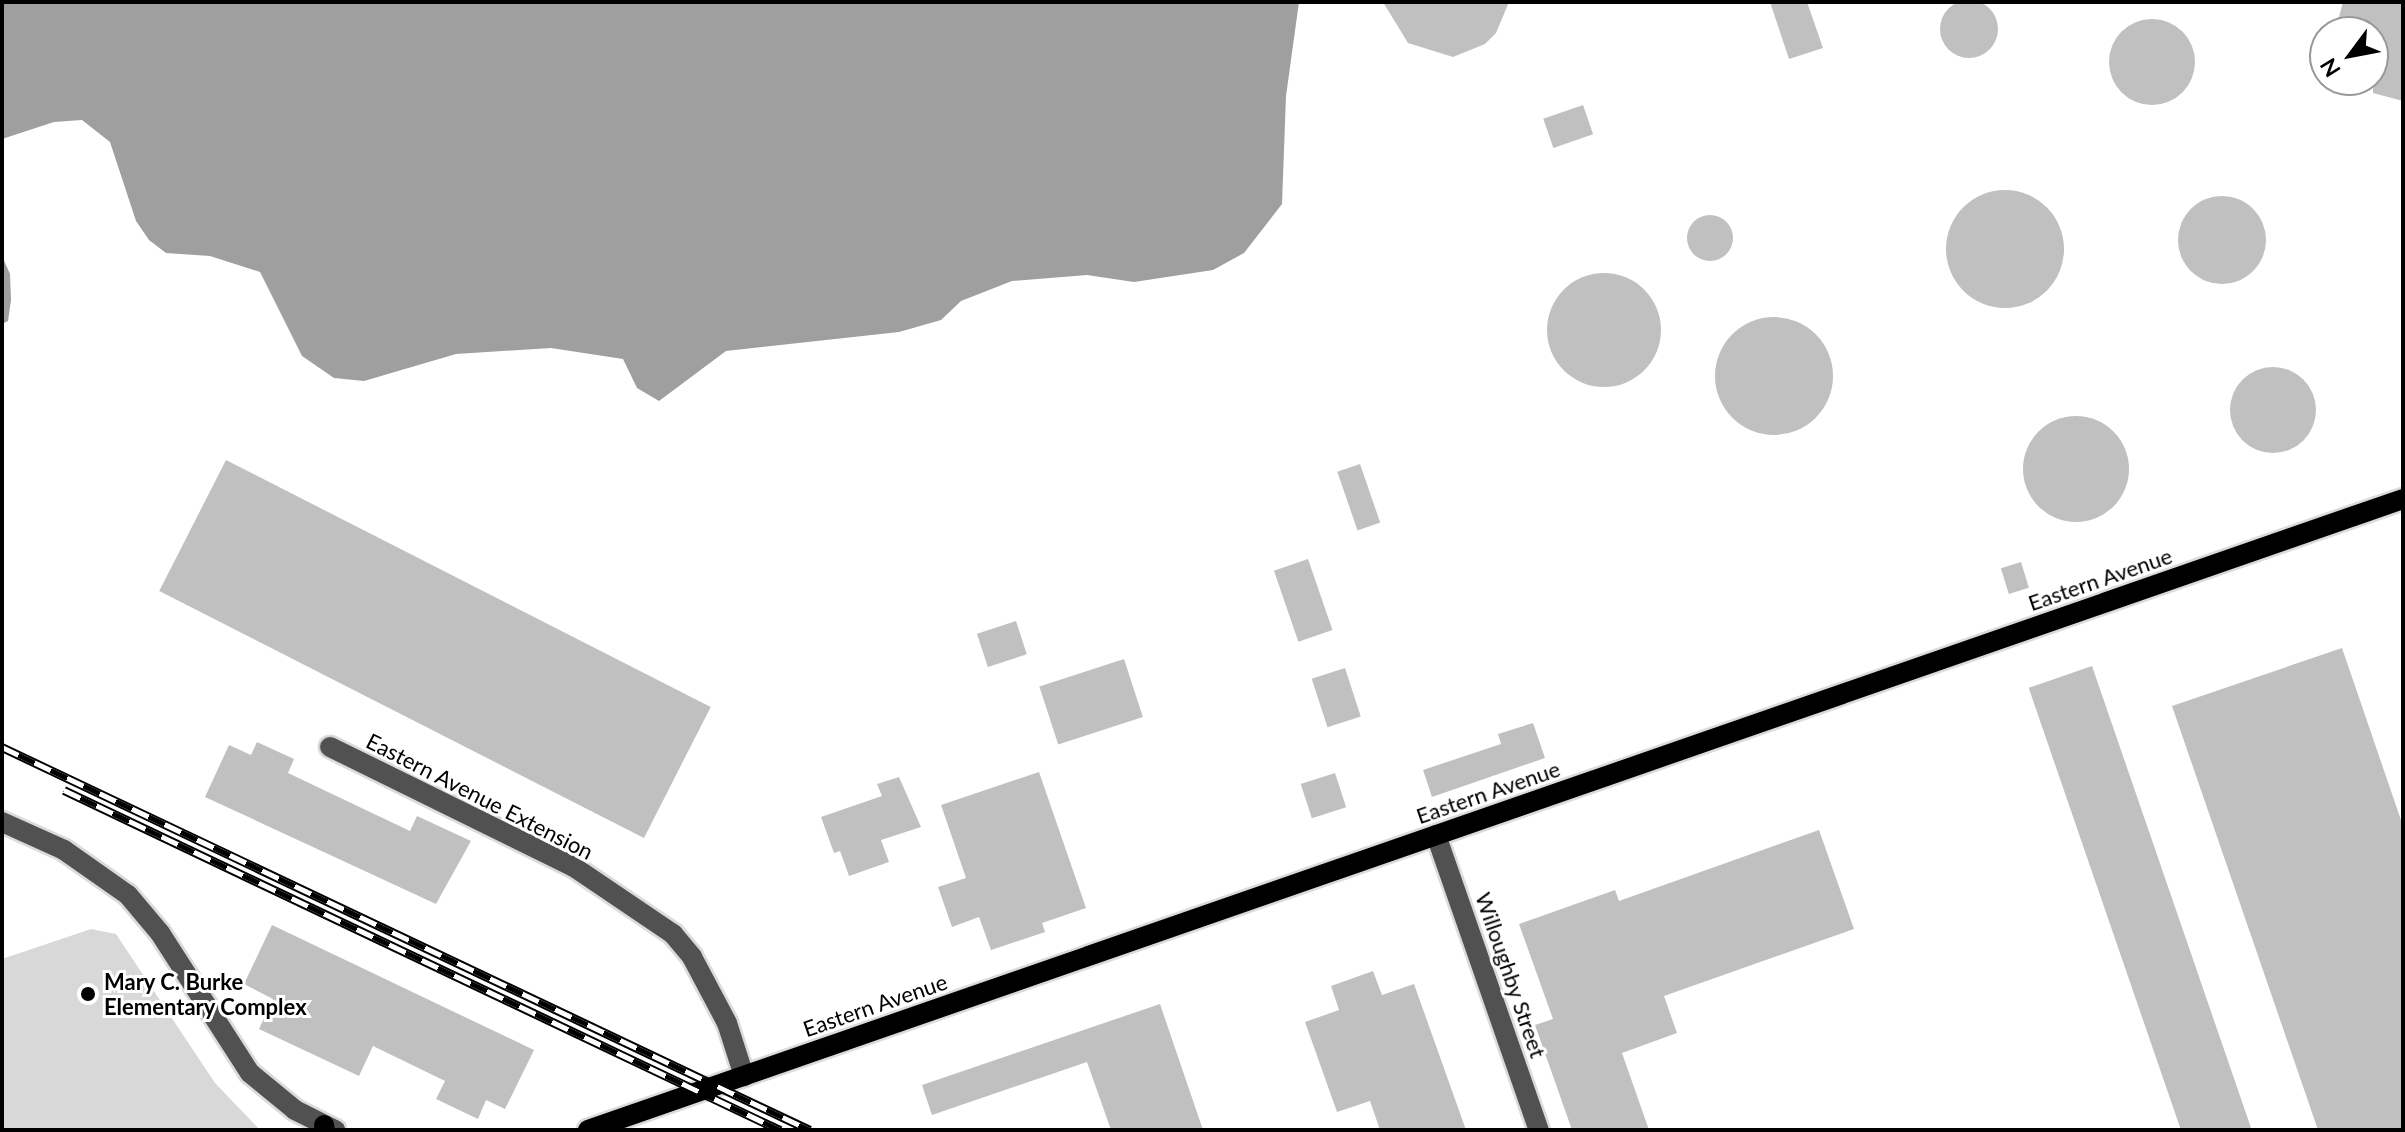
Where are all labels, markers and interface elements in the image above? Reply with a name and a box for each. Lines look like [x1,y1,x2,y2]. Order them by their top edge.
north arrow [2309,16,2389,96]
text: N [2314,54,2346,82]
street label: Eastern Avenue [2024,542,2176,616]
street label: Eastern Avenue Extension [362,727,598,865]
street label: Eastern Avenue [1412,755,1564,829]
street label: Willoughby Street [1470,889,1552,1061]
place label: Mary C. Burke Elementary Complex [104,968,307,1020]
street label: Eastern Avenue [799,968,951,1042]
marker: Mary C. Burke Elementary Complex [79,985,97,1003]

